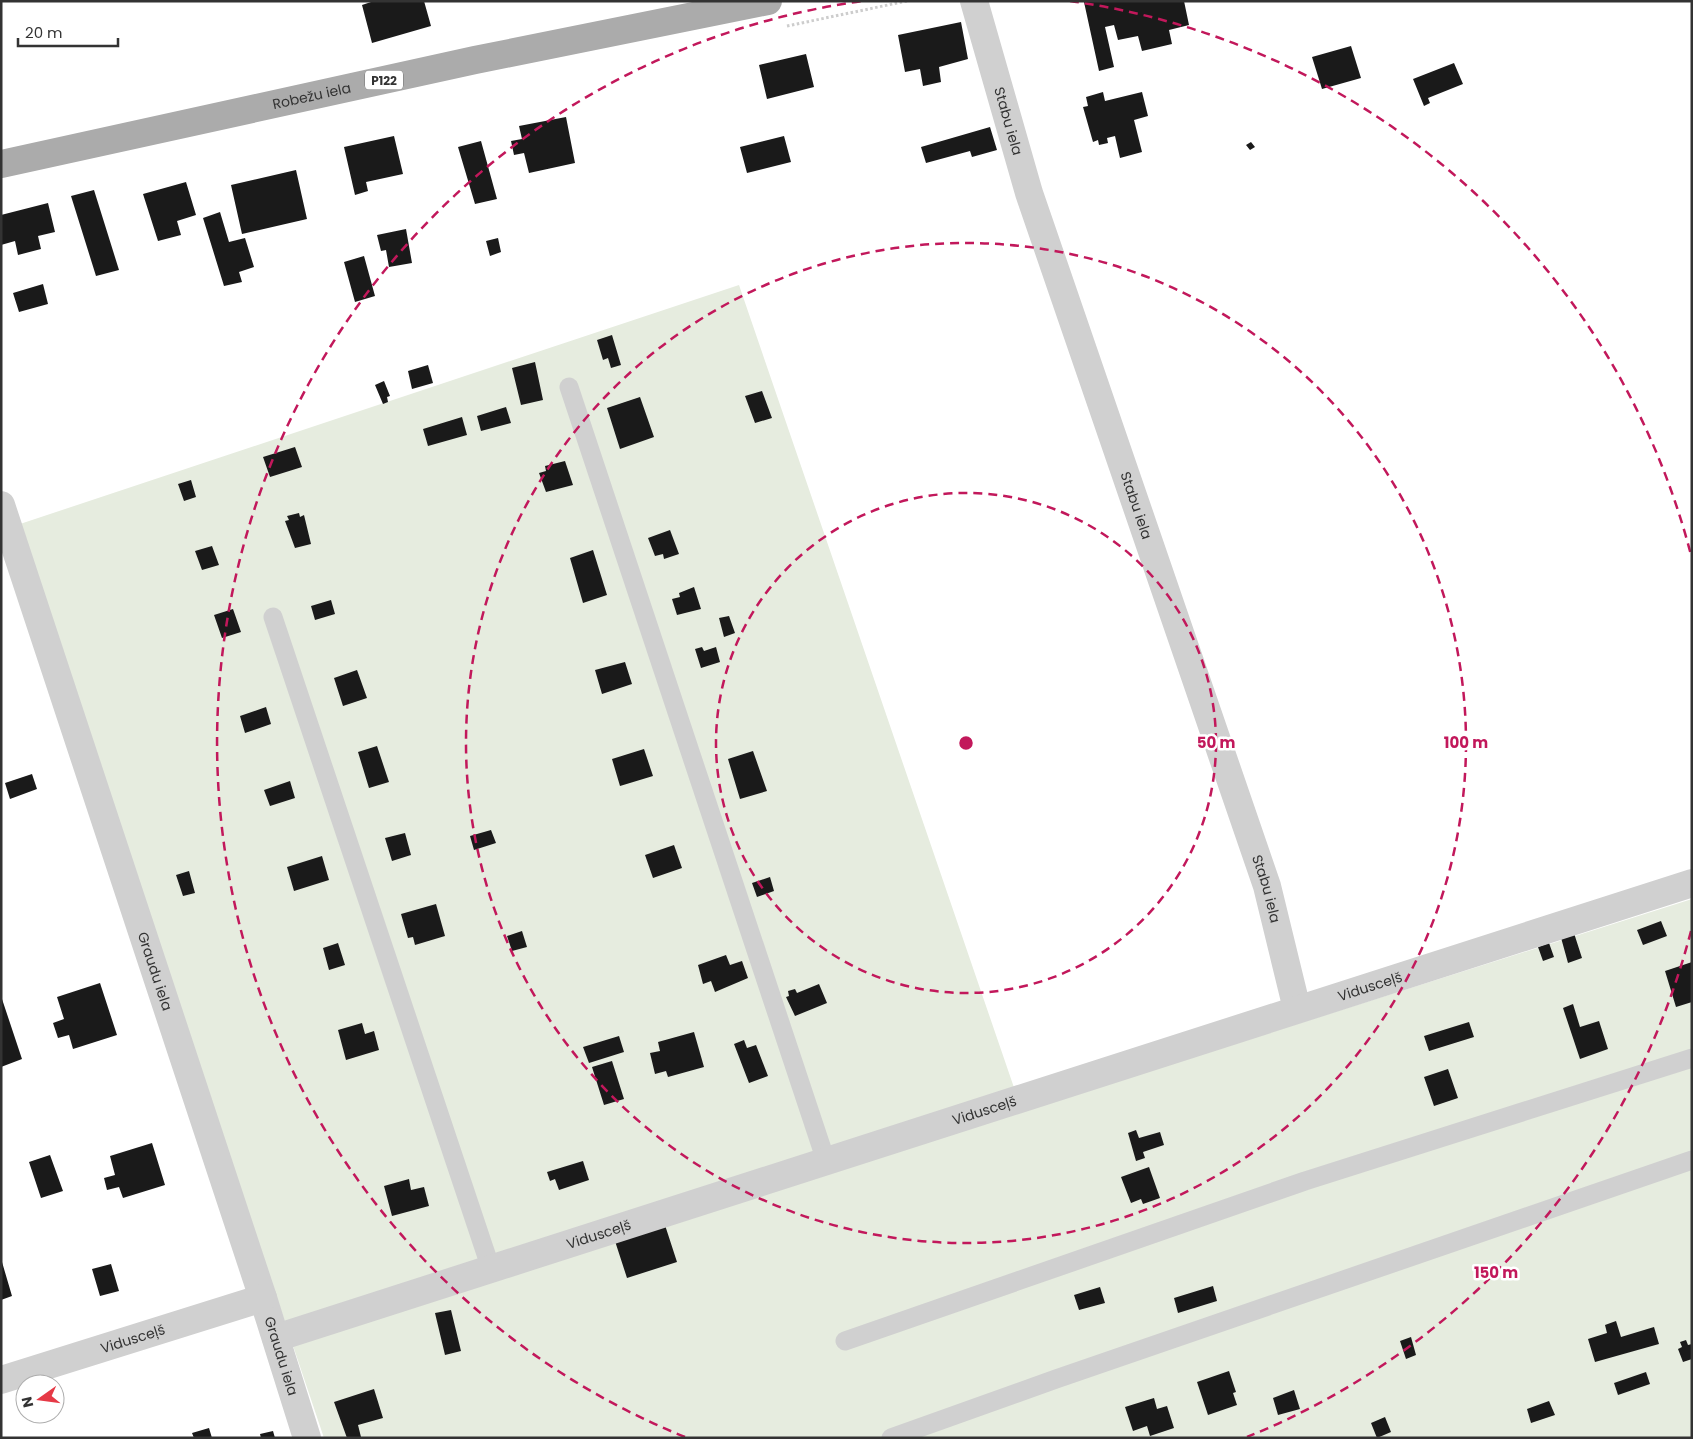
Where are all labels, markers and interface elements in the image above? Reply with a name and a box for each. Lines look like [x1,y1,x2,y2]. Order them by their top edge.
scale bar [18,15,118,47]
text: 20 m [25,22,63,43]
road number: P122 [365,70,403,90]
street label: Robežu iela [270,78,353,114]
street label: Stabu iela [989,85,1028,158]
street label: Stabu iela [1115,469,1157,542]
text: 50 m [1197,732,1235,753]
text: 100 m [1444,732,1488,753]
centre of rings [957,734,975,752]
street label: Stabu iela [1247,852,1286,925]
street label: Graudu iela [133,929,177,1013]
street label: Vidusceļš [1335,967,1405,1006]
street label: Vidusceļš [950,1091,1019,1130]
street label: Vidusceļš [564,1215,634,1254]
text: 150 m [1474,1262,1518,1283]
street label: Graudu iela [259,1314,303,1398]
street label: Vidusceļš [98,1319,167,1358]
north arrow [15,1374,65,1424]
text: N [16,1395,38,1410]

